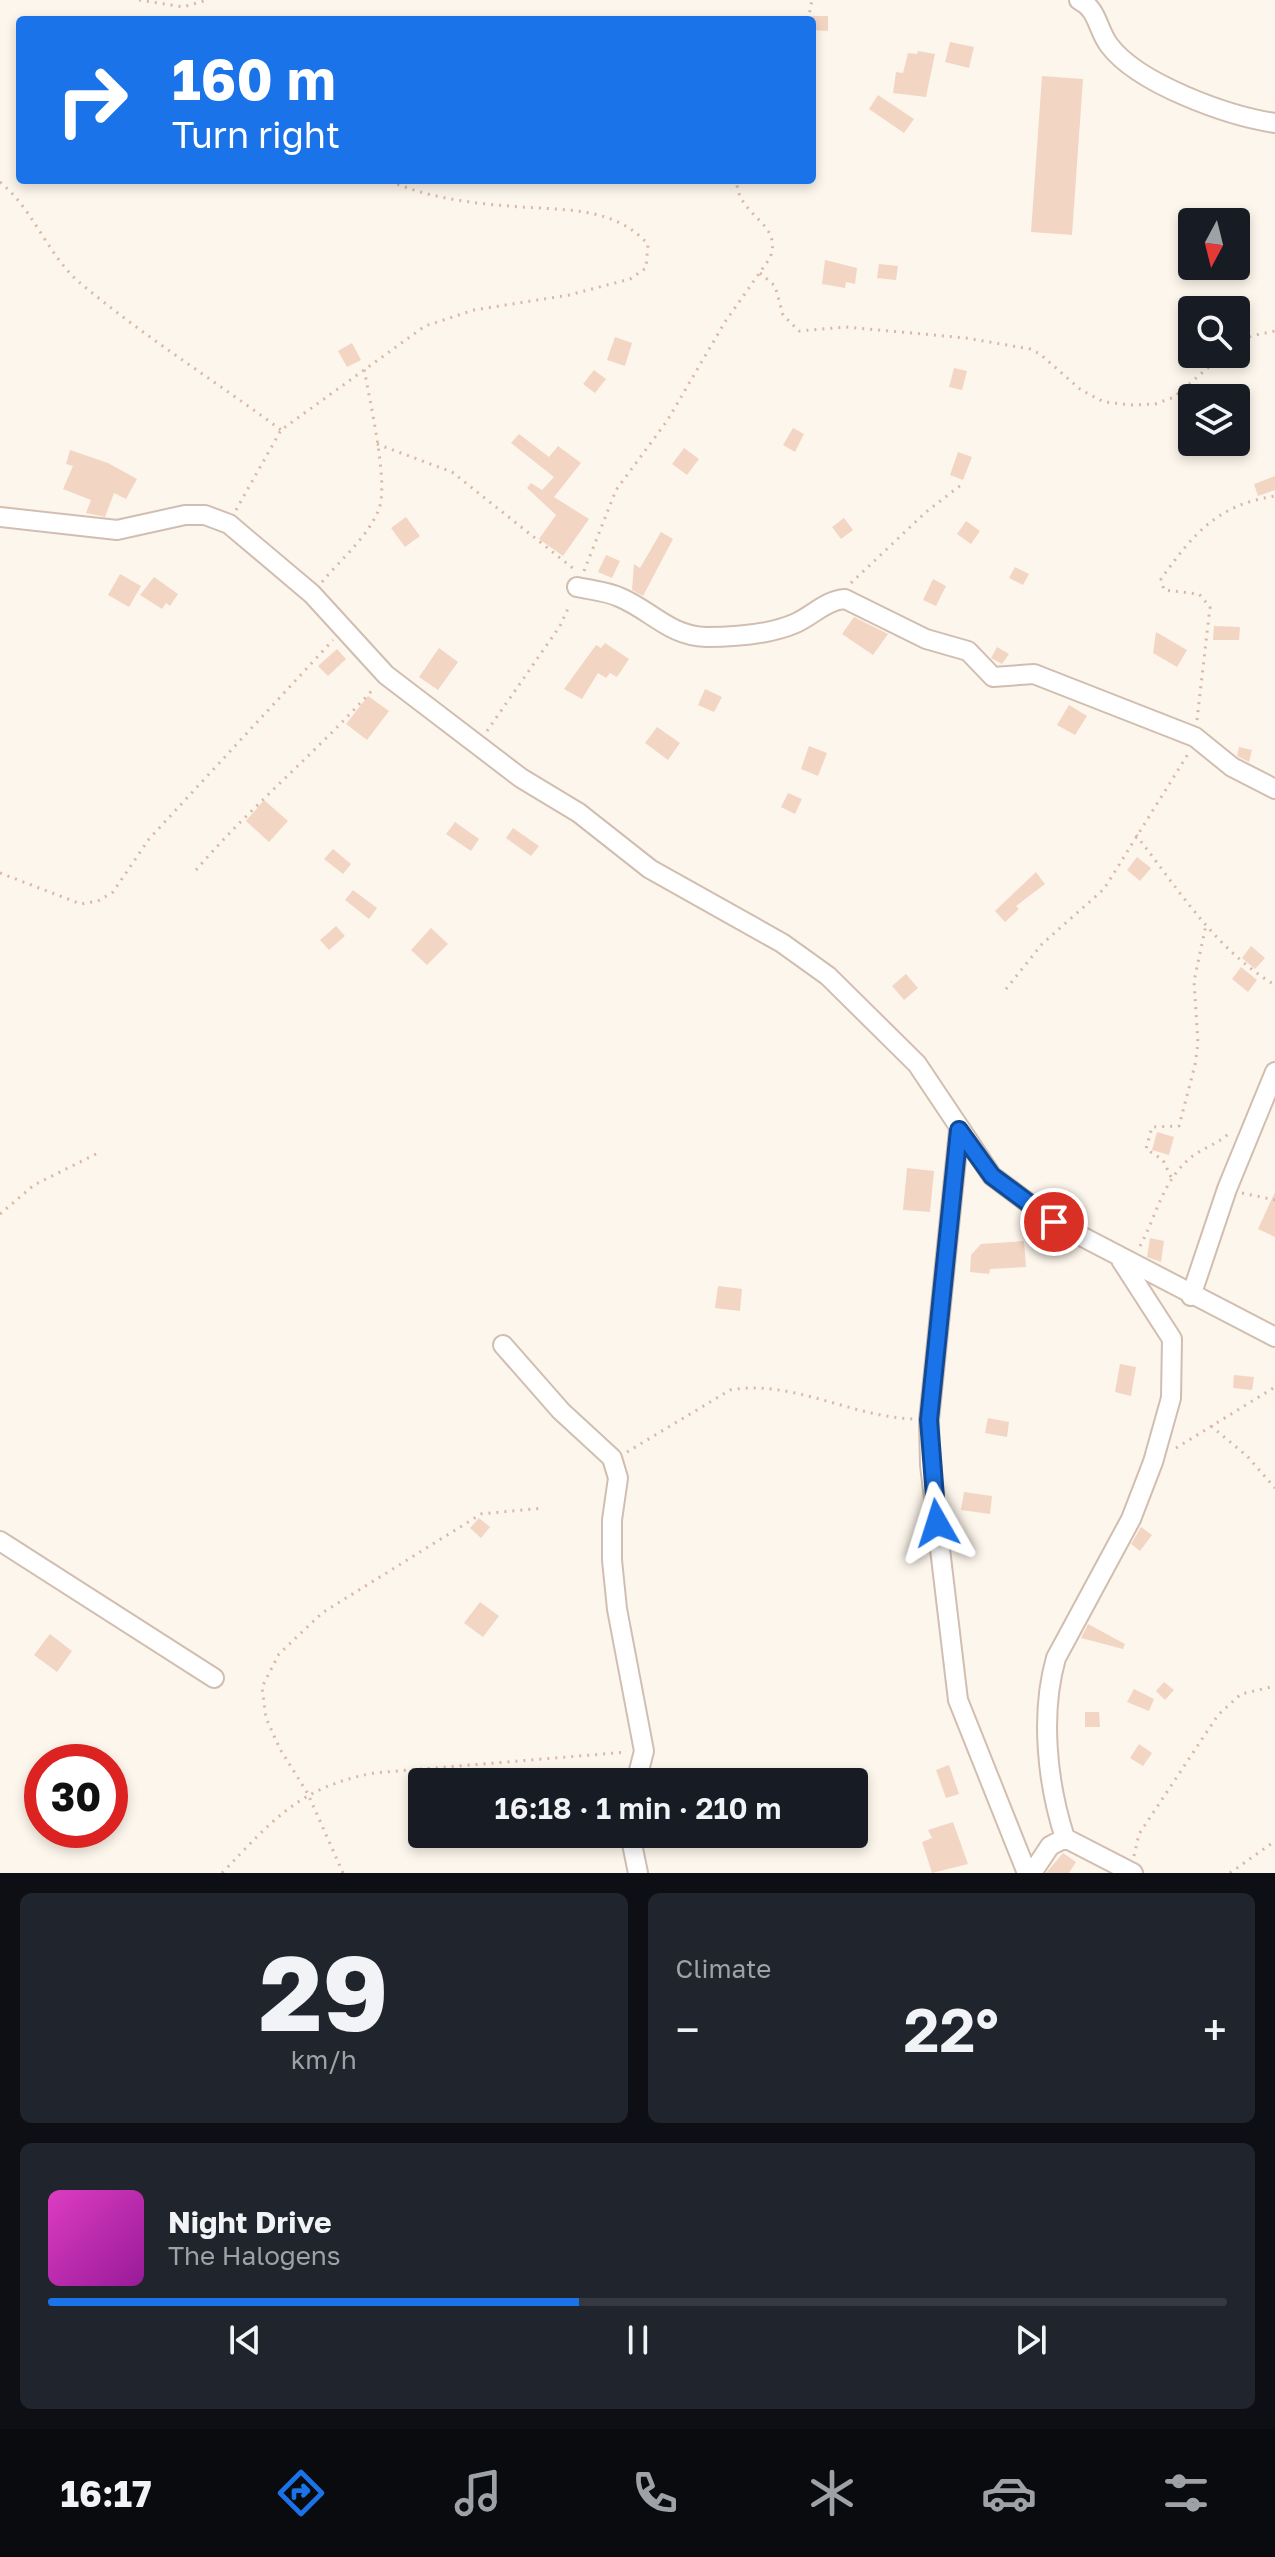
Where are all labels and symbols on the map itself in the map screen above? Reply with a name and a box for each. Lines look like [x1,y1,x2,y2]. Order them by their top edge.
north arrow [1178,208,1250,280]
pin [1020,1188,1088,1256]
position arrow [895,1481,979,1565]
speed limit sign: 30 [24,1744,128,1848]

